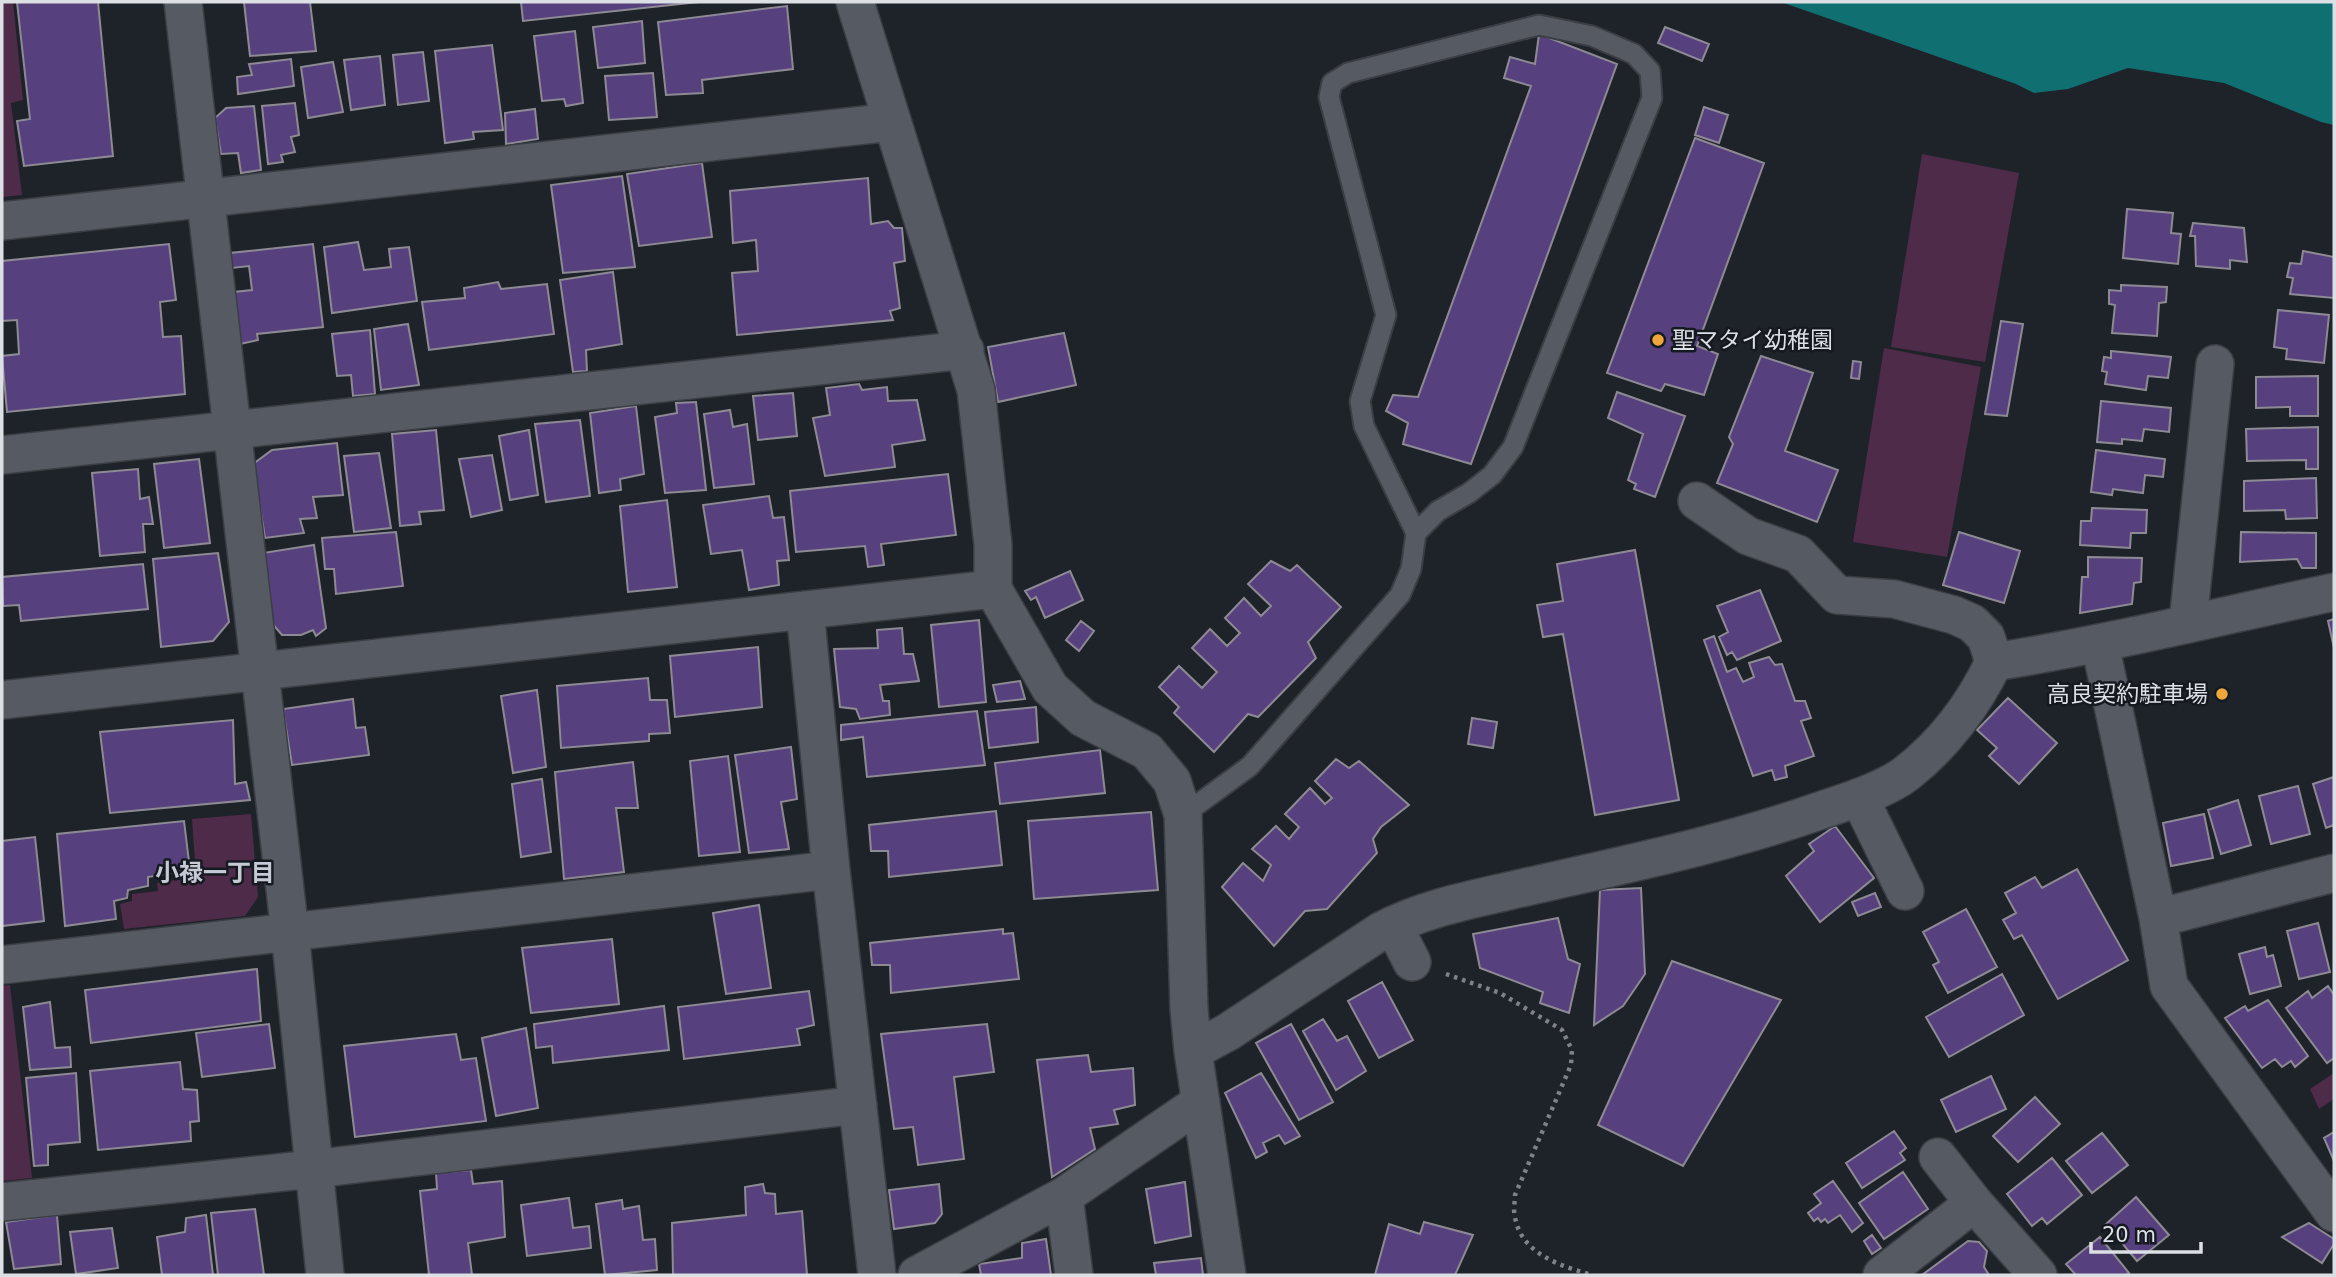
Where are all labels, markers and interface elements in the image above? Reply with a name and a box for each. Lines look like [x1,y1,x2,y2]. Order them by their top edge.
place label: 聖マタイ幼稚園 [1672,327,1833,353]
marker: 聖マタイ幼稚園 [1650,332,1666,348]
place label: 高良契約駐車場 [2047,681,2208,707]
marker: 高良契約駐車場 [2214,686,2230,702]
district label: 小禄一丁目 [155,859,275,887]
scale bar [2091,1210,2201,1254]
text: 20 m [2102,1223,2156,1247]

